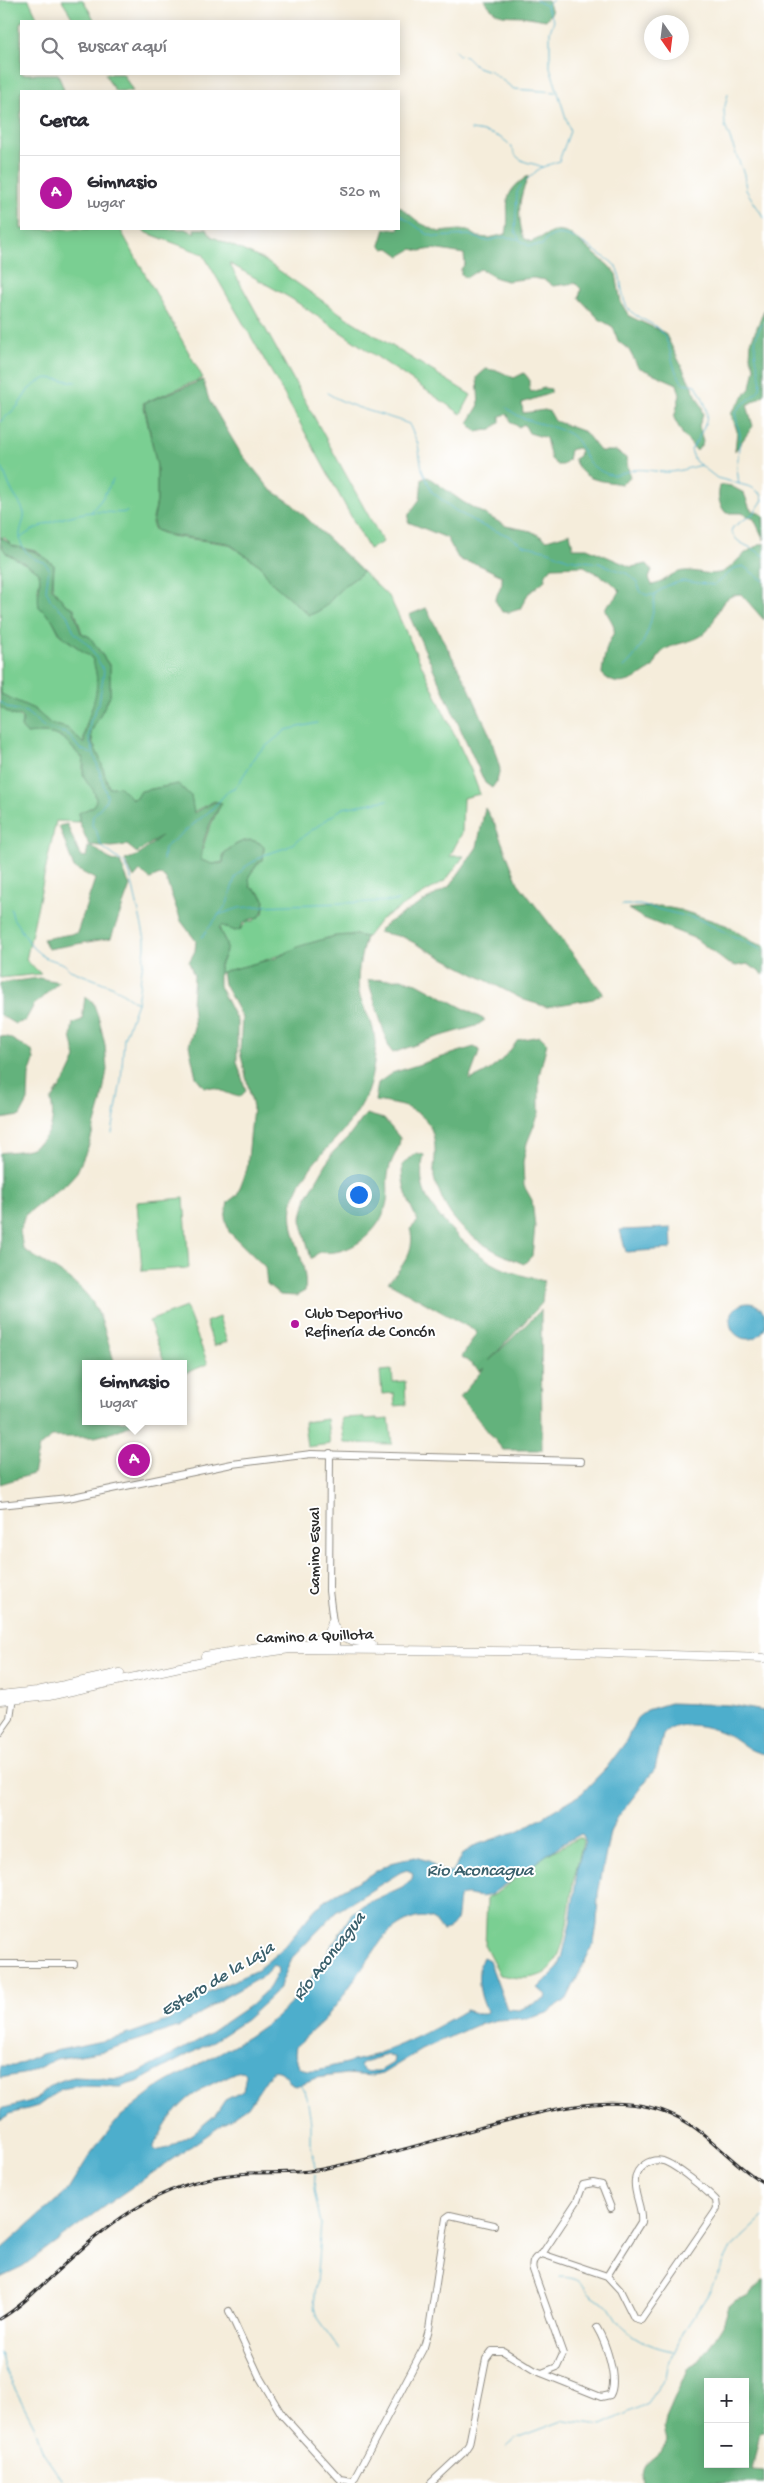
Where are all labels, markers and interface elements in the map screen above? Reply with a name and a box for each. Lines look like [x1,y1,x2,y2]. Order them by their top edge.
north arrow [644,15,689,60]
search box [20,20,400,75]
icon: search [38,34,66,62]
text: Buscar aquí [78,36,167,59]
text: Cerca [40,110,88,135]
text: Gimnasio [87,172,157,195]
text: A [51,184,61,203]
text: 520 m [340,184,380,203]
text: Lugar [87,195,124,214]
your location [346,1182,372,1208]
place label: Club Deportivo Refinería de Concón [305,1306,435,1343]
marker: Club Deportivo Refinería de Concón [289,1318,301,1330]
popup [82,1360,187,1425]
text: Gimnasio [99,1372,170,1395]
text: Lugar [99,1395,136,1414]
pin: A [118,1441,150,1479]
street label: Camino Esval [307,1507,326,1595]
street label: Camino a Quillota [256,1626,375,1650]
water label: Rio Aconcagua [427,1861,534,1882]
water label: Río Aconcagua [289,1908,372,2005]
water label: Estero de la Laja [157,1937,279,2022]
map controls [704,2378,749,2468]
button: + [704,2378,749,2423]
button: − [704,2423,749,2468]

